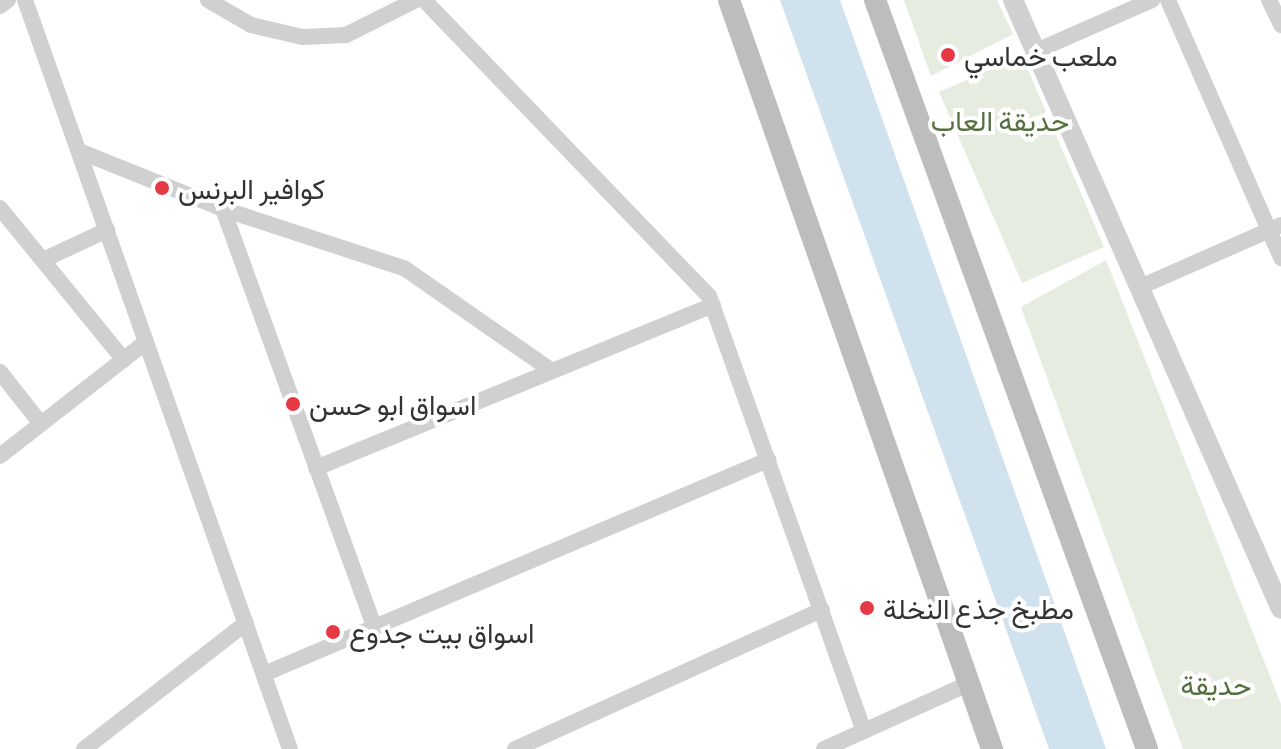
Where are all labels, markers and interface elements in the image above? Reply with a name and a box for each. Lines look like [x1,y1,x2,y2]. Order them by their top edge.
place label: ملعب خماسي [964,38,1118,72]
marker: ملعب خماسي [939,46,957,64]
park label: حديقة العاب [931,103,1069,137]
place label: كوافير البرنس [178,171,325,205]
marker: كوافير البرنس [153,179,171,197]
place label: اسواق ابو حسن [309,387,476,421]
marker: اسواق ابو حسن [284,395,302,413]
place label: مطبخ جذع النخلة [883,591,1074,625]
marker: مطبخ جذع النخلة [858,599,876,617]
place label: اسواق بيت جدوع [349,615,534,649]
marker: اسواق بيت جدوع [324,623,342,641]
park label: حديقة [1181,667,1251,701]

